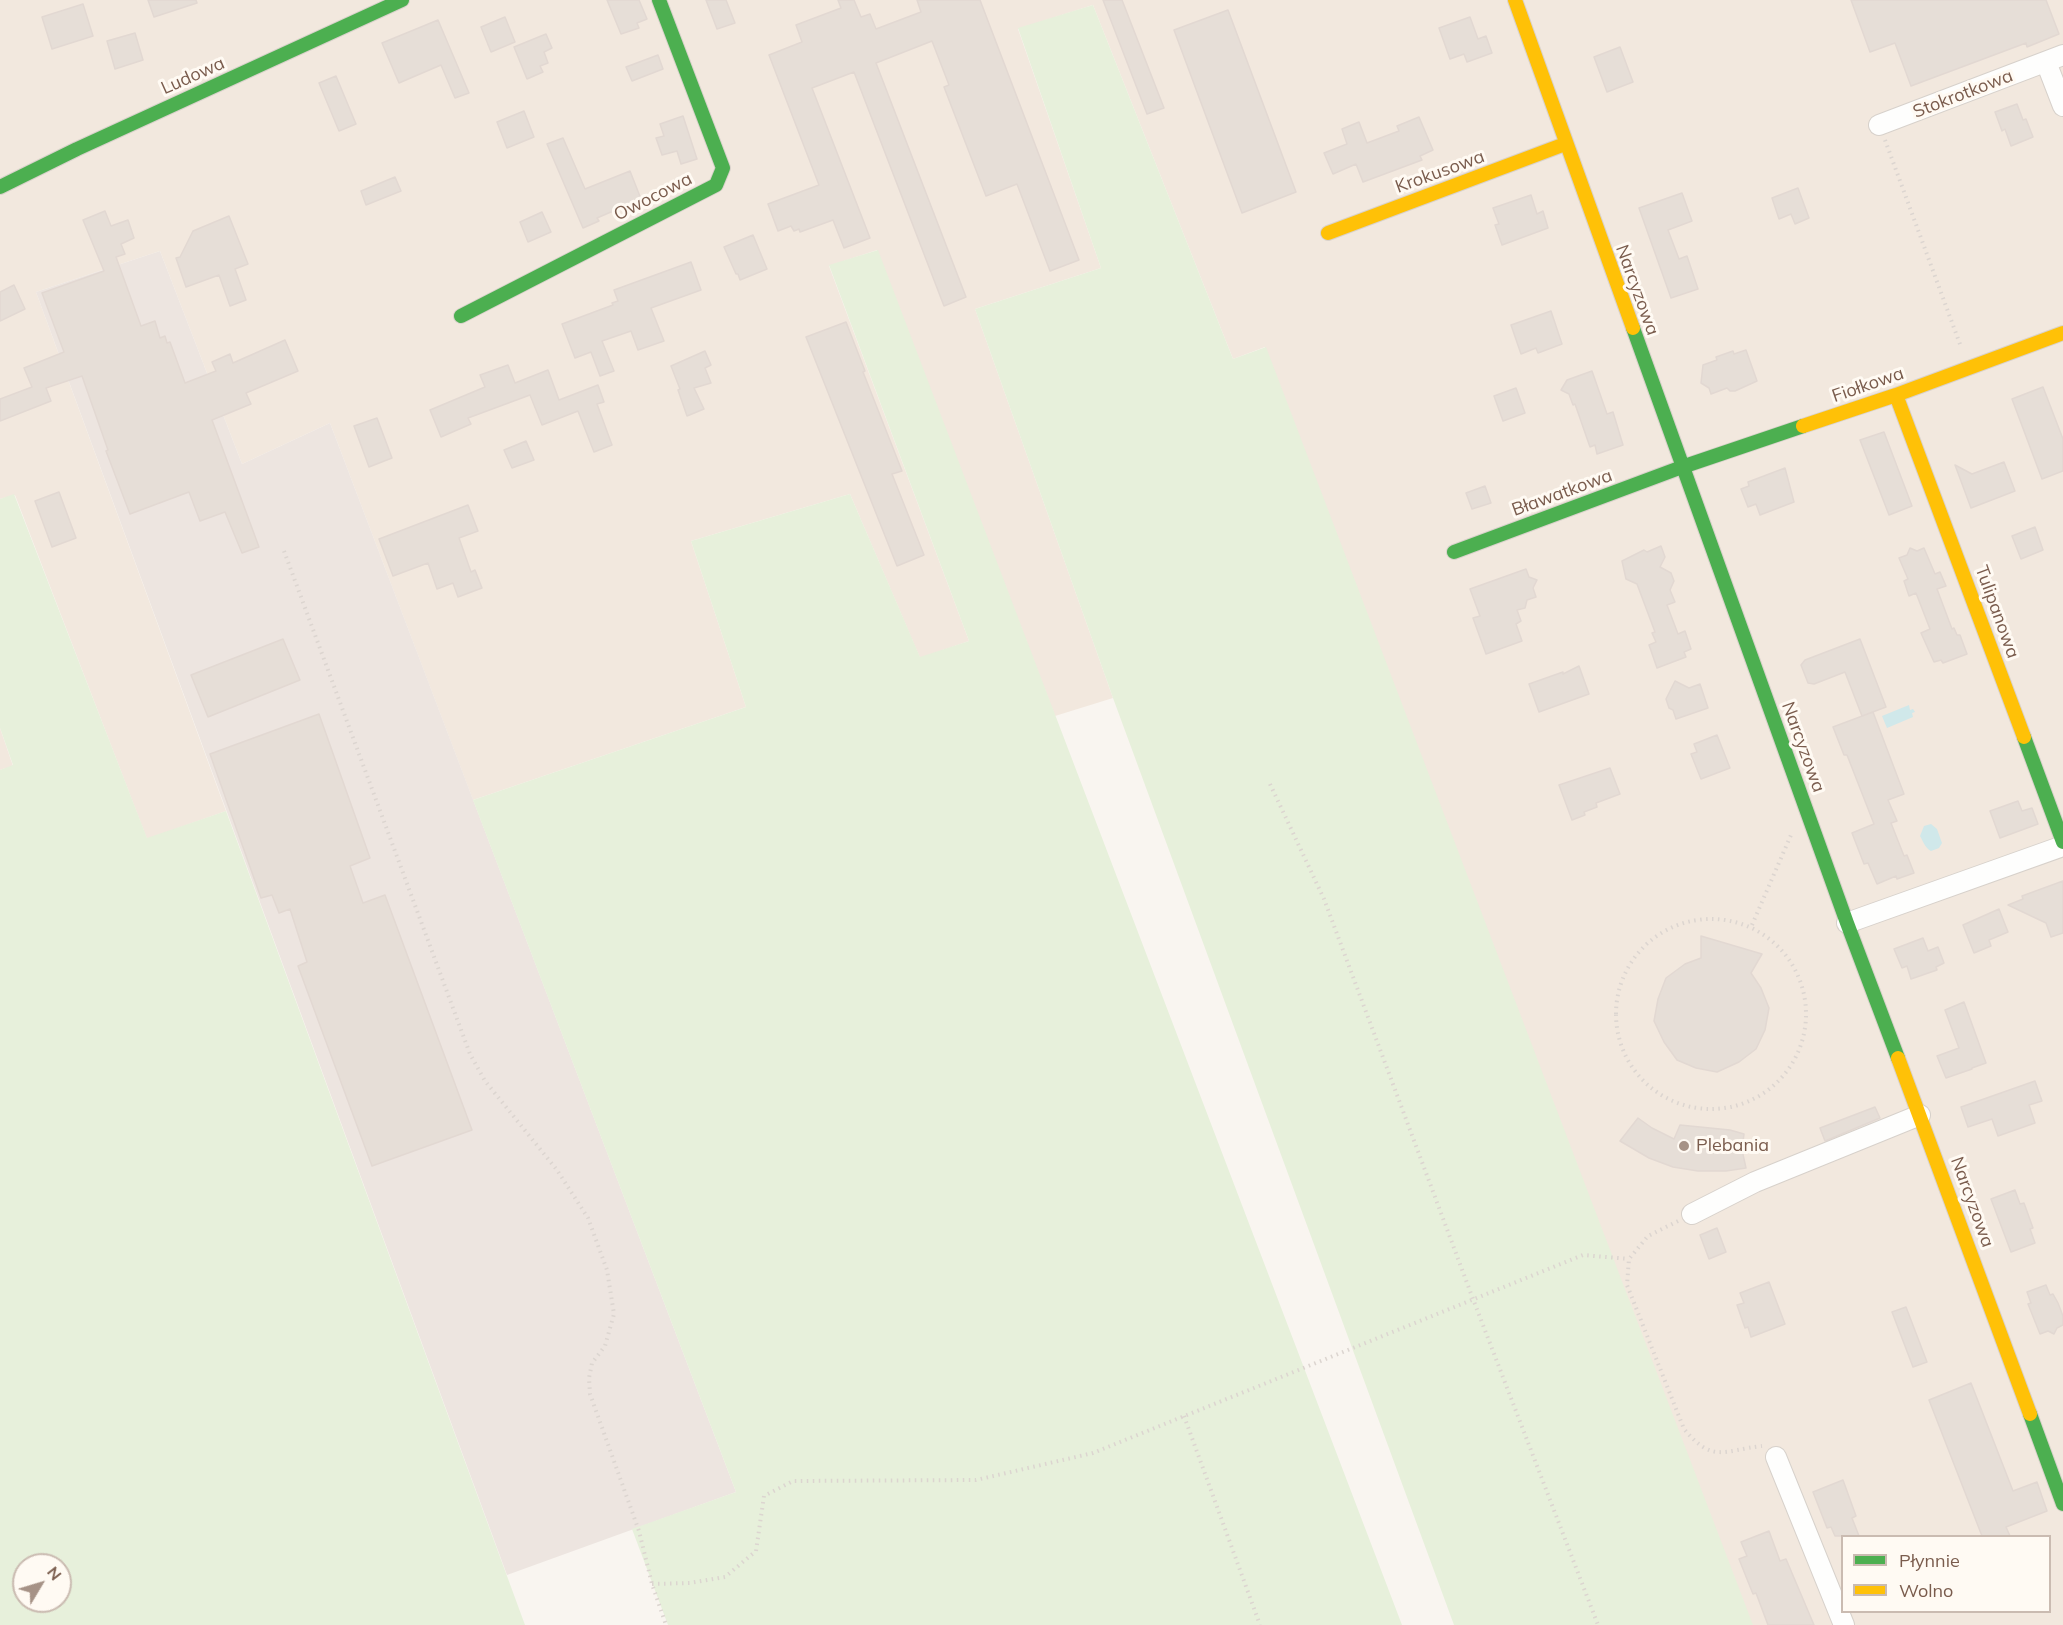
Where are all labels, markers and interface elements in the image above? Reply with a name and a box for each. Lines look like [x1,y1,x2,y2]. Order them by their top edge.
street label: Ludowa [158,52,228,100]
street label: Stokrotkowa [1910,65,2016,123]
street label: Krokusowa [1393,146,1487,198]
street label: Owocowa [610,168,696,226]
street label: Narcyzowa [1611,242,1663,338]
street label: Fiołkowa [1829,363,1907,407]
street label: Bławatkowa [1509,465,1615,521]
street label: Tulipanowa [1970,563,2024,661]
street label: Narcyzowa [1777,699,1829,795]
place label: Plebania [1696,1135,1769,1157]
marker: Plebania [1677,1139,1691,1153]
street label: Narcyzowa [1946,1154,1998,1250]
legend [1841,1535,2051,1613]
text: Płynnie [1899,1549,1960,1572]
north arrow [12,1553,72,1613]
text: N [43,1562,66,1584]
text: Wolno [1899,1579,1953,1602]

